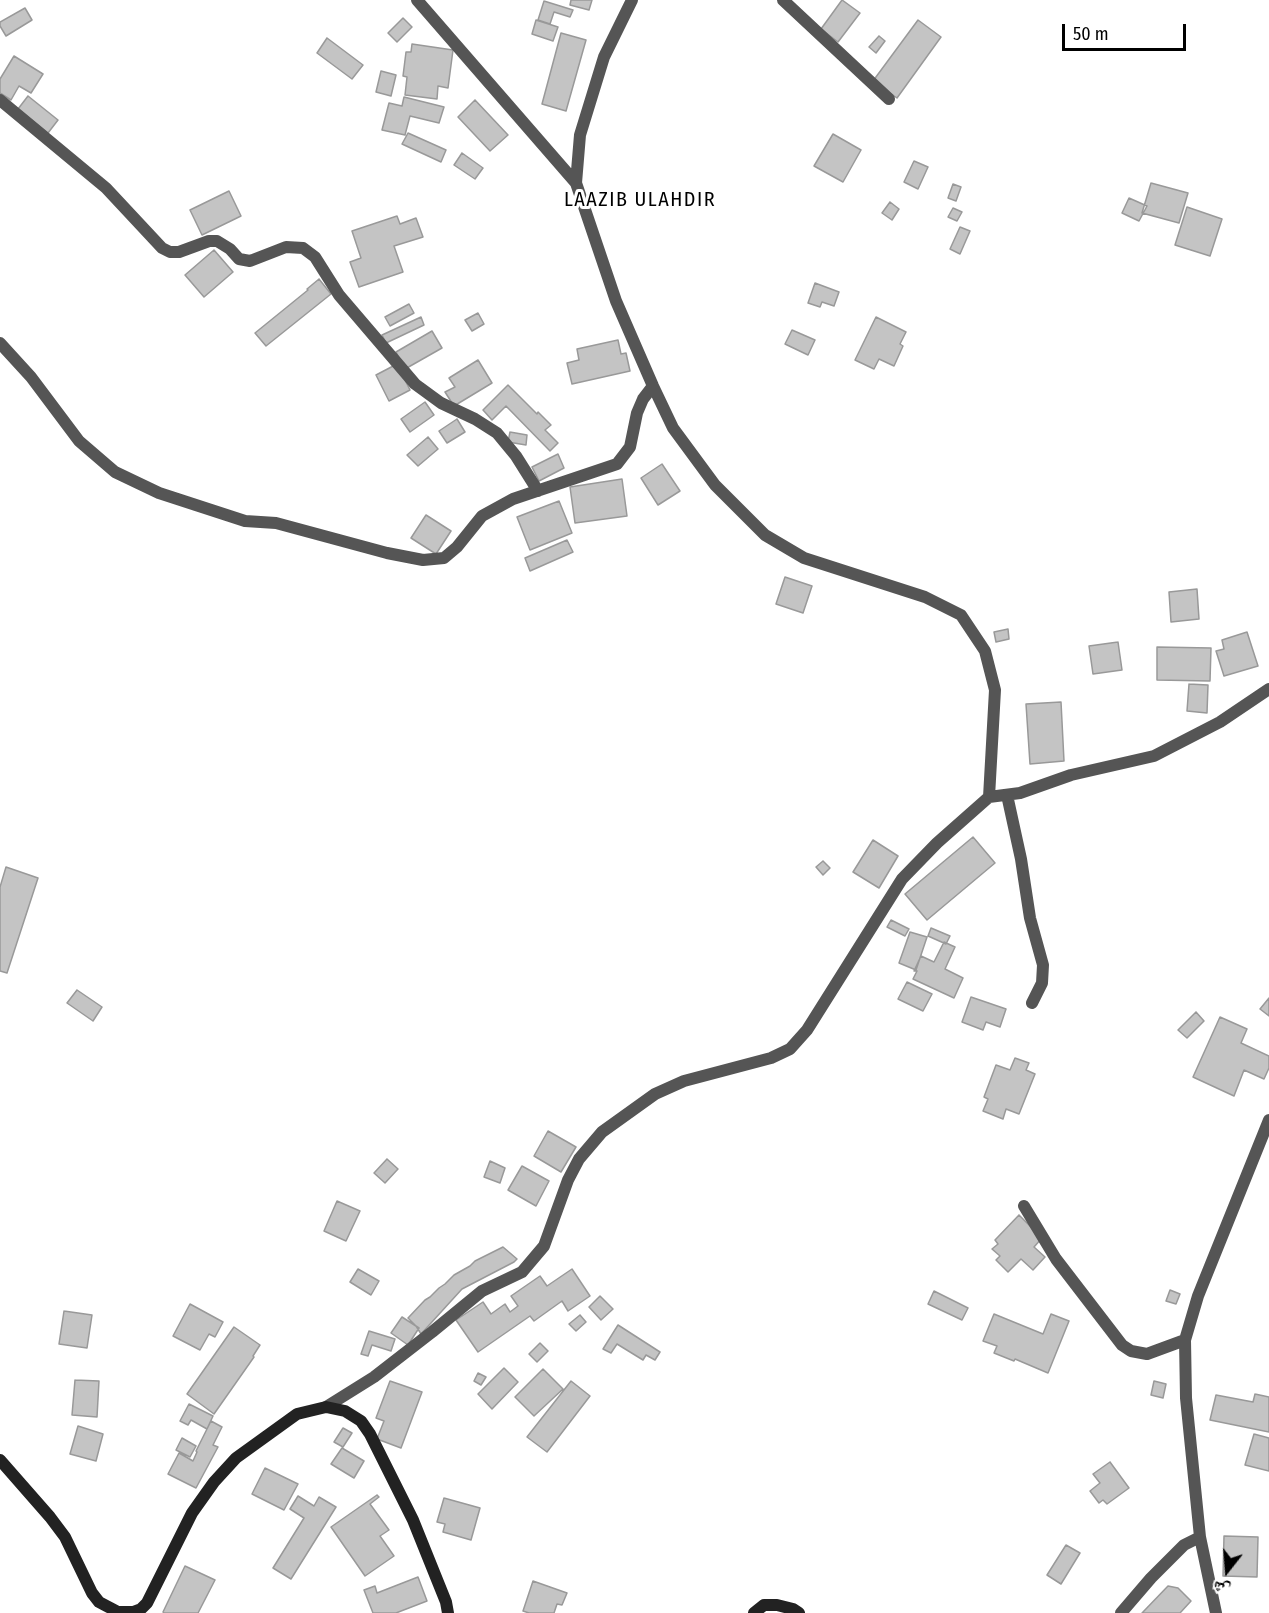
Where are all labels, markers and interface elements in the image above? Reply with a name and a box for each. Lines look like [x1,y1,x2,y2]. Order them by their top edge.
scale bar [1065,12,1190,50]
text: 50 m [1073,23,1109,45]
district label: LAAZIB ULAHDIR [564,188,716,212]
north arrow [1197,1541,1257,1601]
text: ش [1211,1577,1232,1600]

